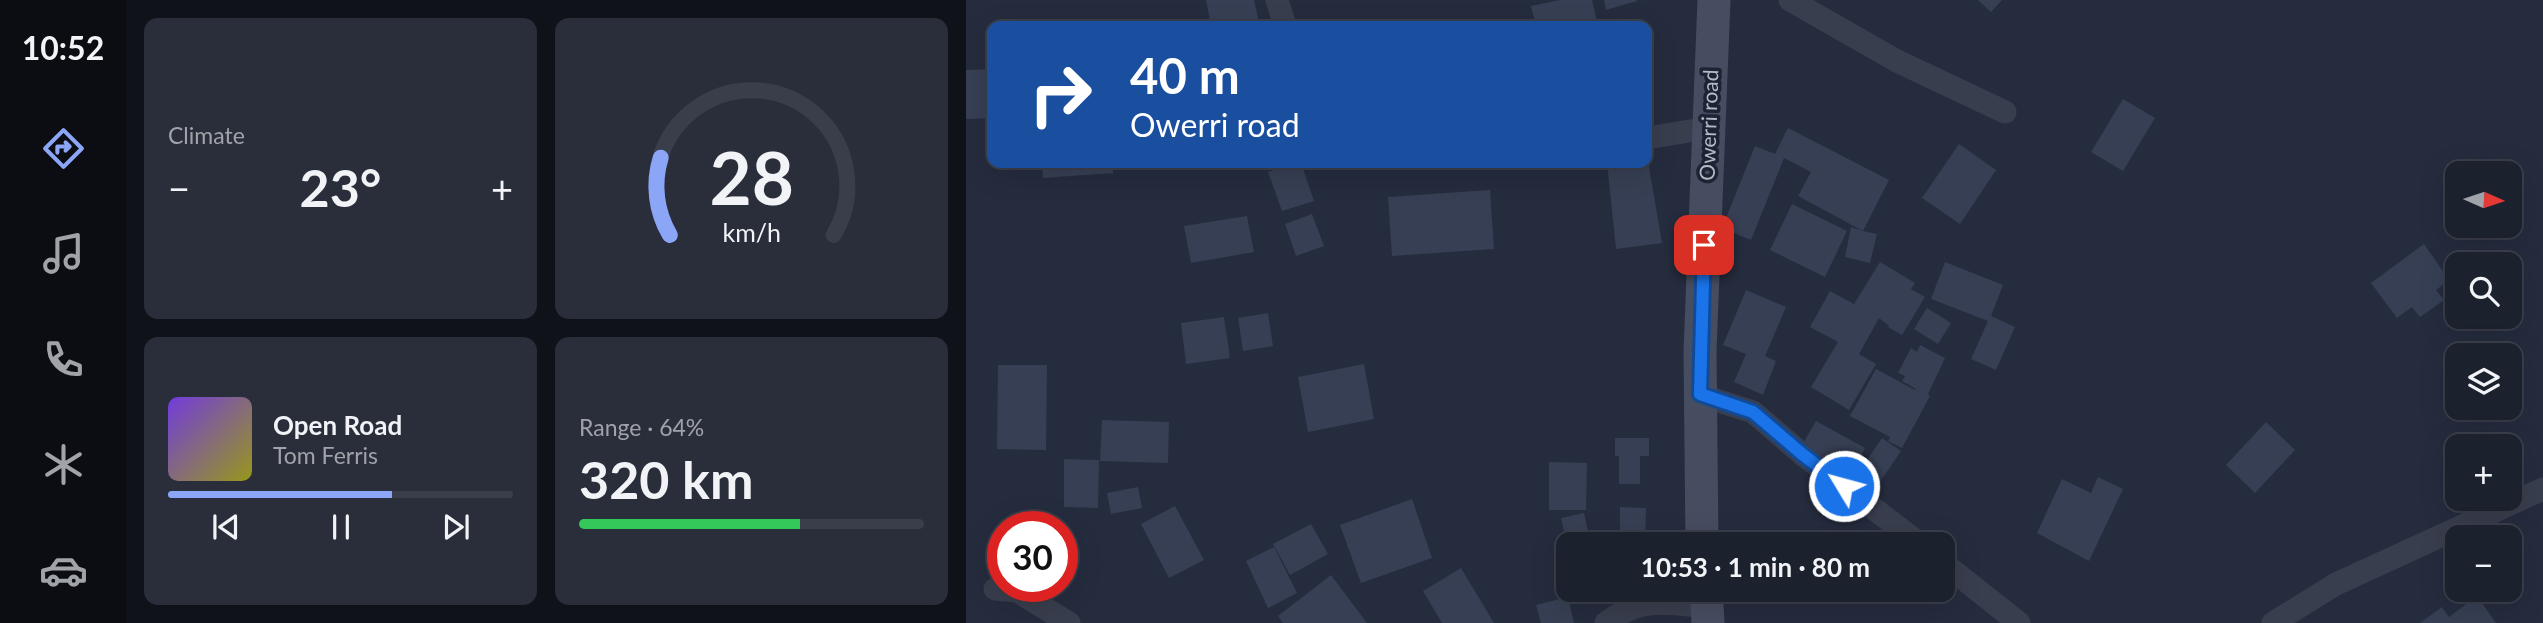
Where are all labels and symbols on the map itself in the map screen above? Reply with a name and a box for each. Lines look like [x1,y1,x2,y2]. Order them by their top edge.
street label: Owerri road [1694,69,1722,181]
north arrow [2445,161,2522,238]
pin [1674,215,1734,275]
position arrow [1807,449,1881,523]
speed limit sign: 30 [987,511,1078,602]

